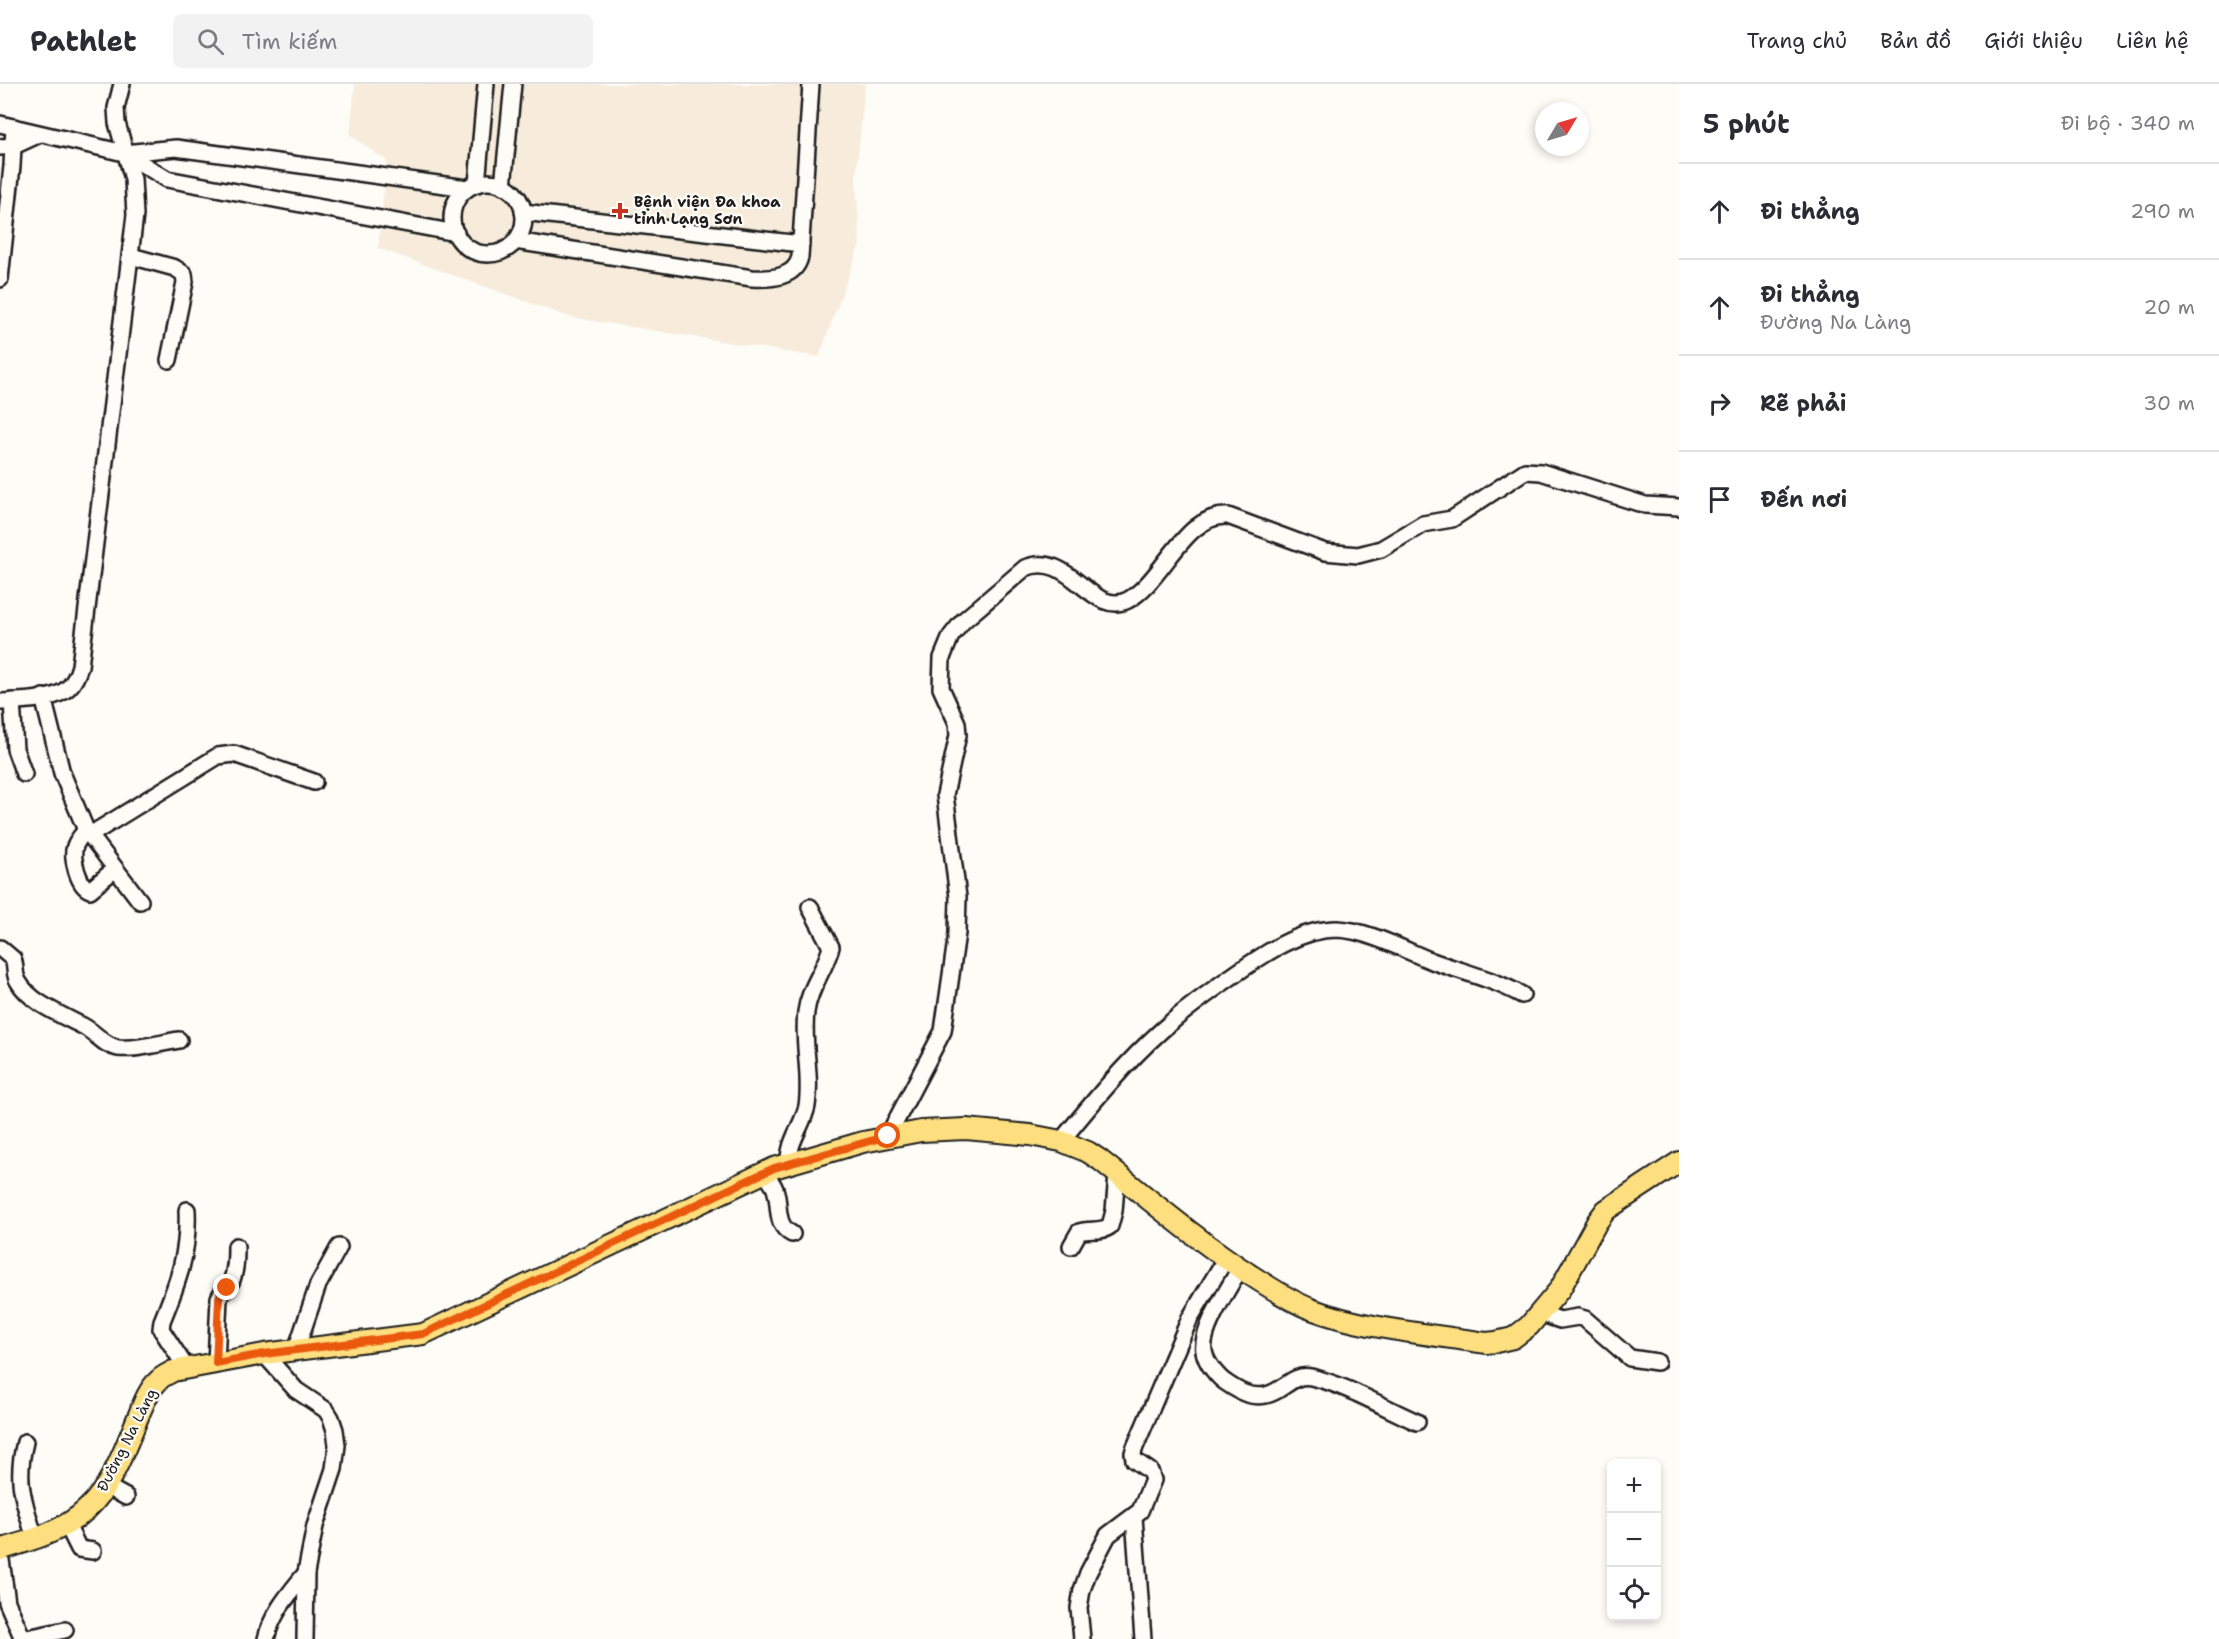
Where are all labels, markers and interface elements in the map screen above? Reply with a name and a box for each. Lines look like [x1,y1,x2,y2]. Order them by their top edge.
search box [173,14,593,68]
text: Pathlet [30,22,137,60]
icon: search [194,25,227,58]
text: Tìm kiếm [242,27,337,56]
text: Trang chủ [1747,27,1847,55]
text: Bản đồ [1880,27,1951,55]
text: Giới thiệu [1984,27,2083,55]
text: Liên hệ [2116,27,2189,55]
north arrow [1535,102,1589,156]
text: 5 phút [1703,106,1790,141]
text: Đi bộ · 340 m [2061,110,2195,136]
place label: Bệnh viện Đa khoa tỉnh Lạng Sơn [634,192,781,229]
icon: ahead [1703,195,1736,228]
text: Đi thẳng [1760,197,1860,226]
text: 290 m [2130,198,2195,224]
marker: Bệnh viện Đa khoa tỉnh Lạng Sơn [611,202,629,220]
text: Đi thẳng [1760,280,1860,309]
icon: ahead [1703,291,1736,324]
text: 20 m [2144,294,2195,320]
text: Đường Na Làng [1760,309,1911,335]
icon: right [1703,387,1736,420]
text: Rẽ phải [1760,389,1846,418]
text: 30 m [2143,390,2195,416]
icon: arrive [1703,483,1736,516]
text: Đến nơi [1760,485,1847,514]
route start [874,1122,900,1148]
route end [213,1274,239,1300]
street label: Đường Na Làng [92,1385,162,1495]
map controls [1607,1459,1661,1621]
button: + [1607,1459,1661,1513]
button: − [1607,1513,1661,1567]
button: locate [1607,1567,1661,1621]

